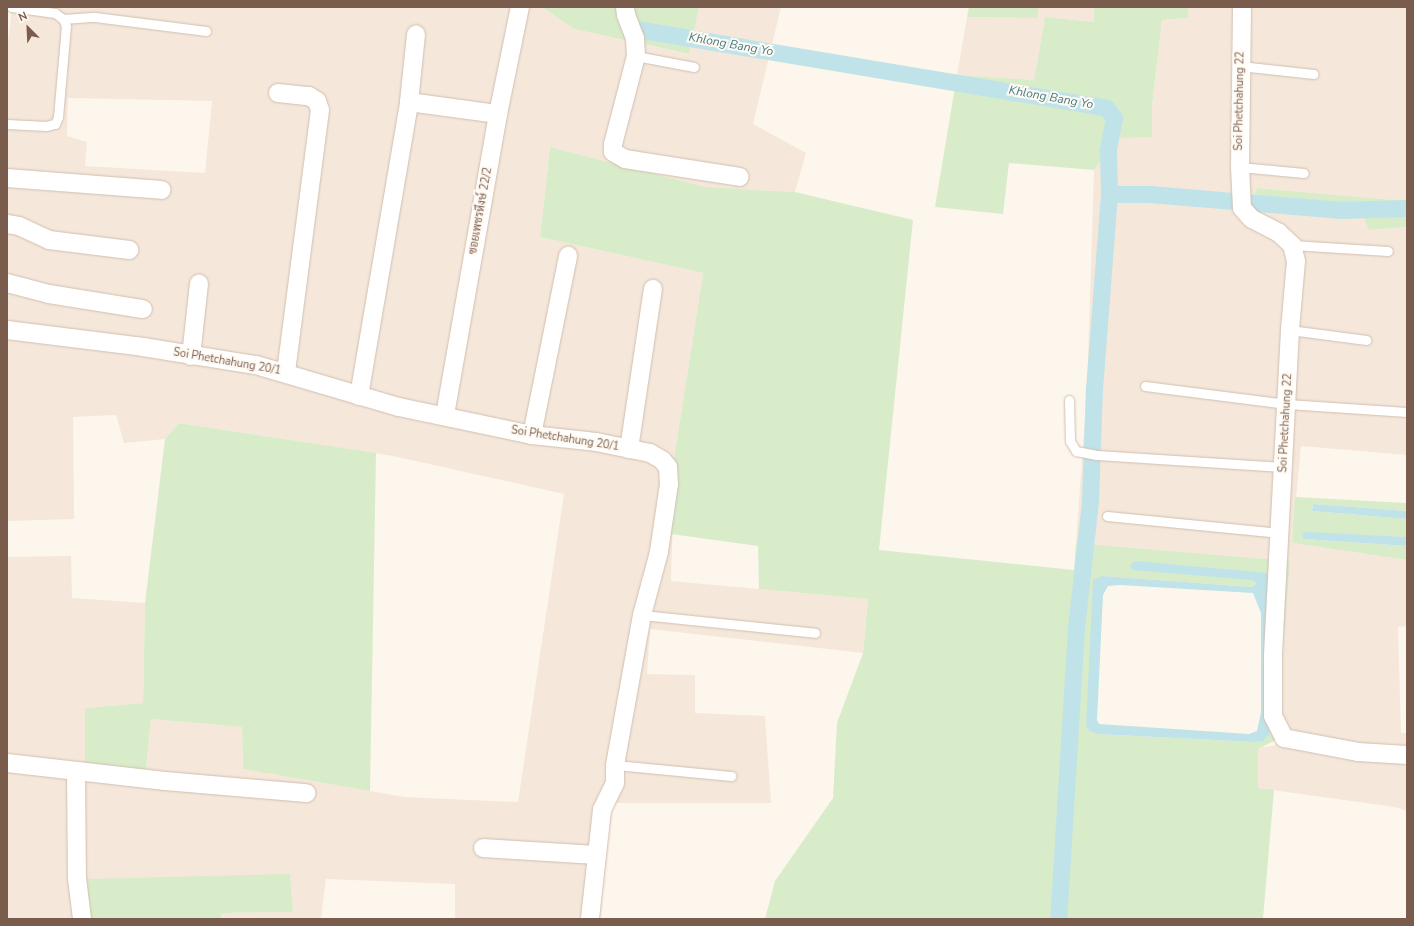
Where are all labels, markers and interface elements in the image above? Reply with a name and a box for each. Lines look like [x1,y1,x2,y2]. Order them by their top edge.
north arrow [8,8,48,48]
text: N [16,8,30,25]
water label: Khlong Bang Yo [688,30,774,60]
street label: Soi Phetchahung 22 [1233,51,1247,151]
water label: Khlong Bang Yo [1008,83,1094,113]
street label: ซอยเพชรหึงษ์ 22/2 [467,167,495,255]
street label: Soi Phetchahung 20/1 [172,346,282,378]
street label: Soi Phetchahung 22 [1277,373,1295,473]
street label: Soi Phetchahung 20/1 [510,424,620,454]

